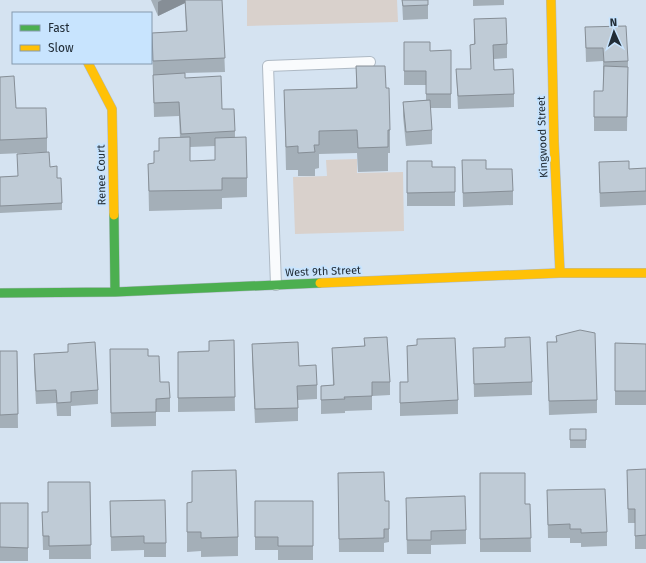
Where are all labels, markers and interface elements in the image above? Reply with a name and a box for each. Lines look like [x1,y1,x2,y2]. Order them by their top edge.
legend [12,12,152,64]
north arrow [594,12,634,52]
text: N [610,16,617,29]
text: Fast [48,21,70,35]
text: Slow [48,41,74,55]
street label: Kingwood Street [535,96,550,178]
street label: Renee Court [94,144,109,206]
street label: West 9th Street [285,264,361,279]

